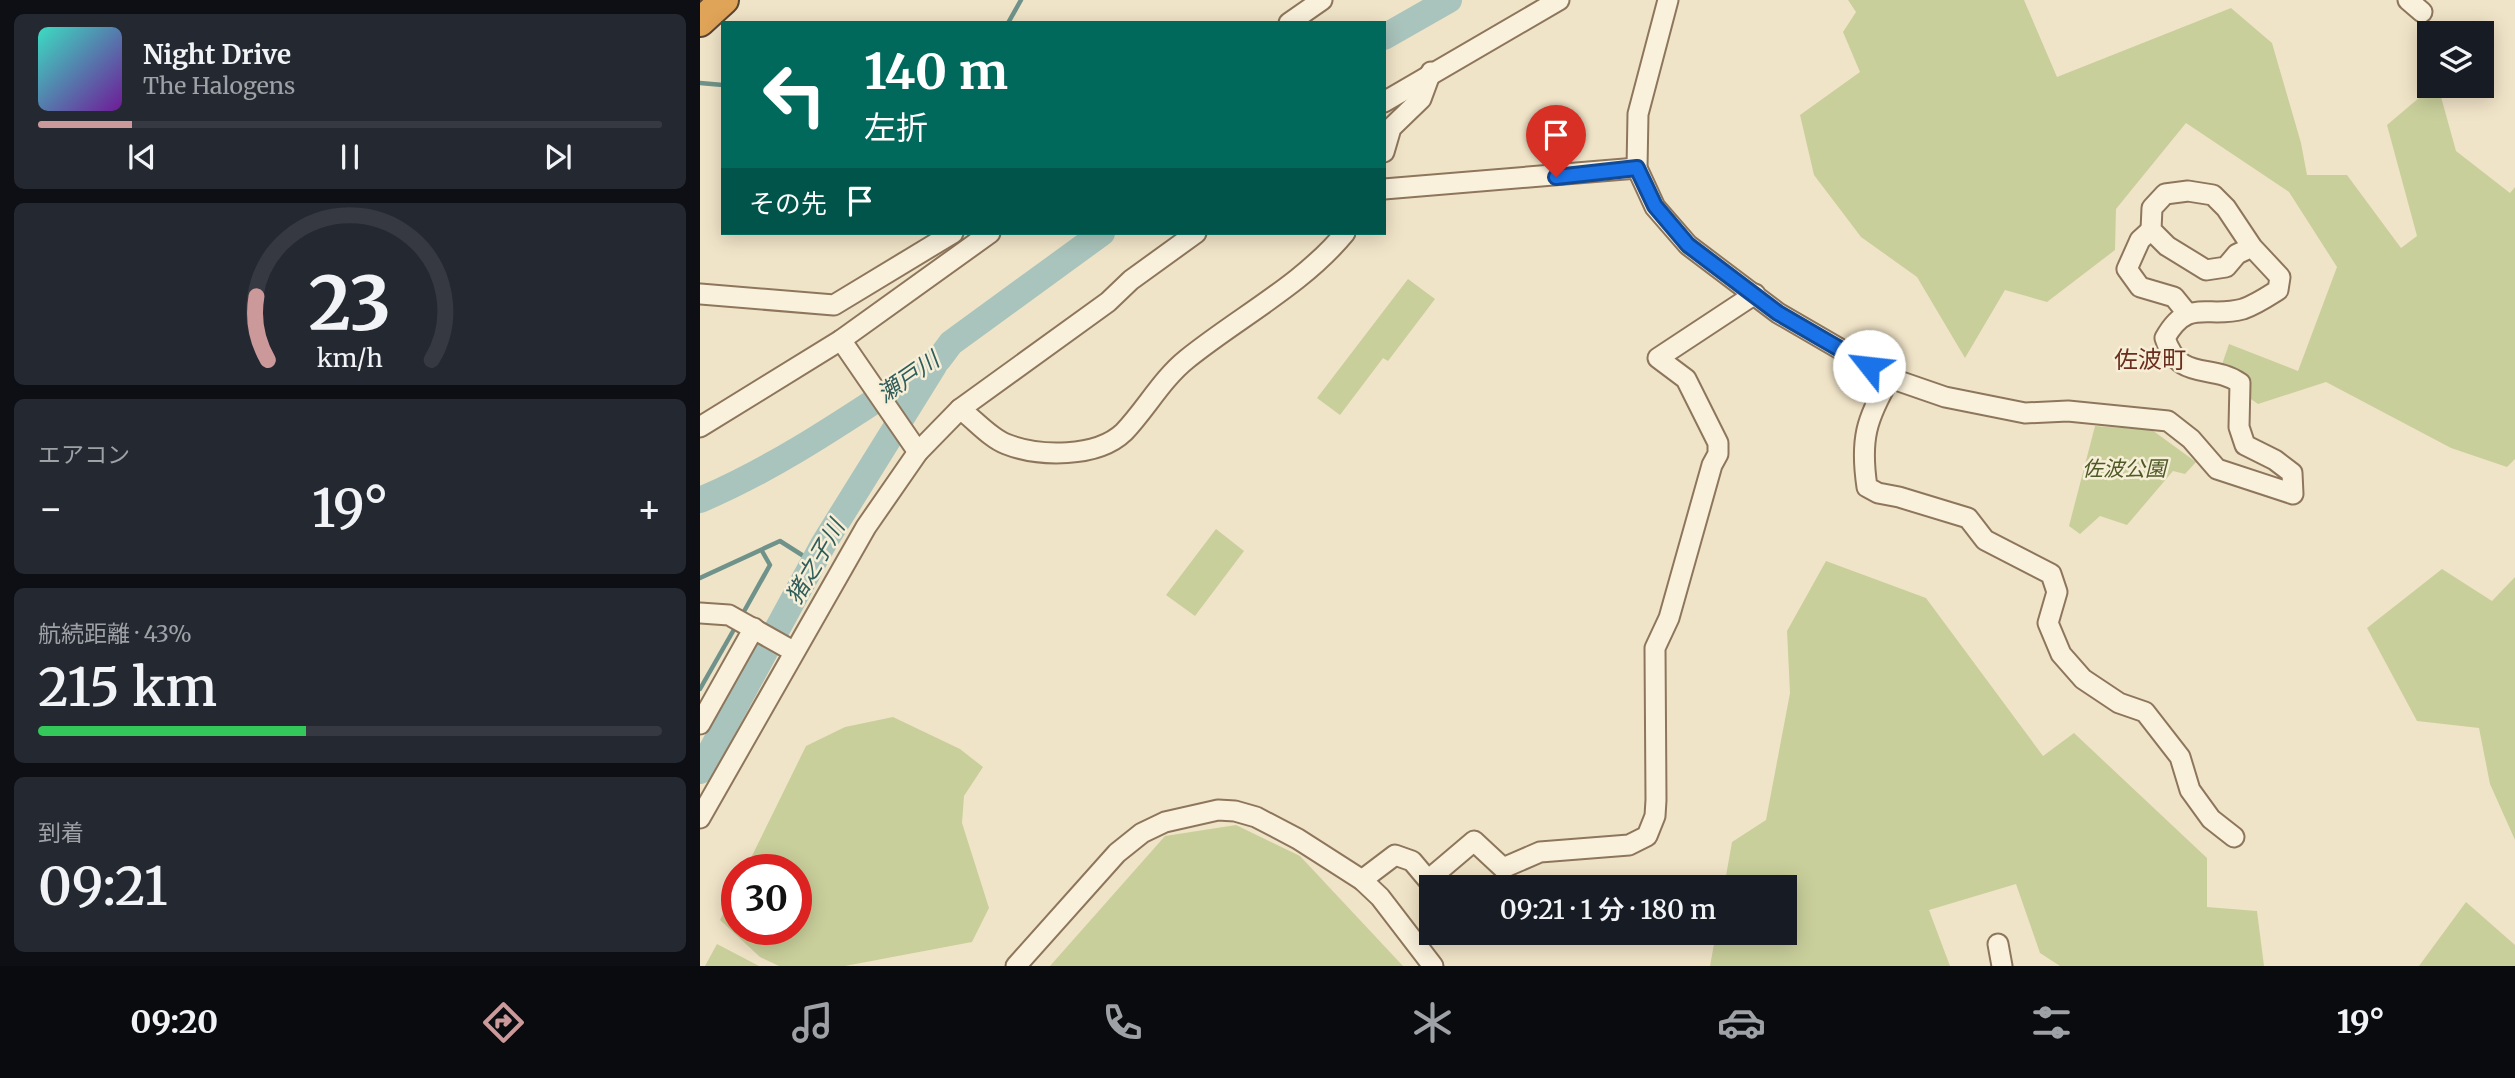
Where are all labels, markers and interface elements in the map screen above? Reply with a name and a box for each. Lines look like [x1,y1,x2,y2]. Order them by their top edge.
map controls [2417,21,2494,98]
button: layers [2417,21,2494,98]
text: Night Drive [143,38,291,71]
text: 140 m [864,41,1008,102]
icon: left [749,49,840,140]
text: The Halogens [143,71,295,100]
pin [1526,105,1586,177]
text: 左折 [864,108,928,148]
icon: arrive [1537,116,1575,154]
icon: previous [123,138,161,176]
icon: pause [331,138,369,176]
icon: next [539,138,577,176]
icon: arrive [841,182,879,220]
text: その先 [749,187,827,220]
text: 23 [309,258,391,350]
position arrow [1832,329,1906,403]
text: km/h [317,342,383,374]
water label: 瀬戸川 [871,343,947,408]
district label: 佐波町 [2114,344,2186,375]
text: エアコン [38,440,130,469]
park label: 佐波公園 [2082,455,2169,482]
text: 19° [312,476,388,541]
text: − [38,485,63,532]
text: + [637,485,662,532]
water label: 猪之子川 [779,512,852,609]
text: 航続距離 · 43% [38,619,192,648]
text: 215 km [38,655,217,720]
text: 到着 [38,818,84,847]
text: 09:21 [38,854,168,919]
speed limit sign: 30 [721,854,812,945]
text: 09:21 · 1 分 · 180 m [1500,893,1716,926]
icon: directions [479,998,528,1047]
icon: music [788,998,837,1047]
icon: phone [1098,998,1147,1047]
icon: climate [1408,998,1457,1047]
icon: car [1717,998,1766,1047]
icon: filters [2027,998,2076,1047]
text: 09:20 [130,1002,218,1042]
text: 19° [2337,1002,2385,1042]

